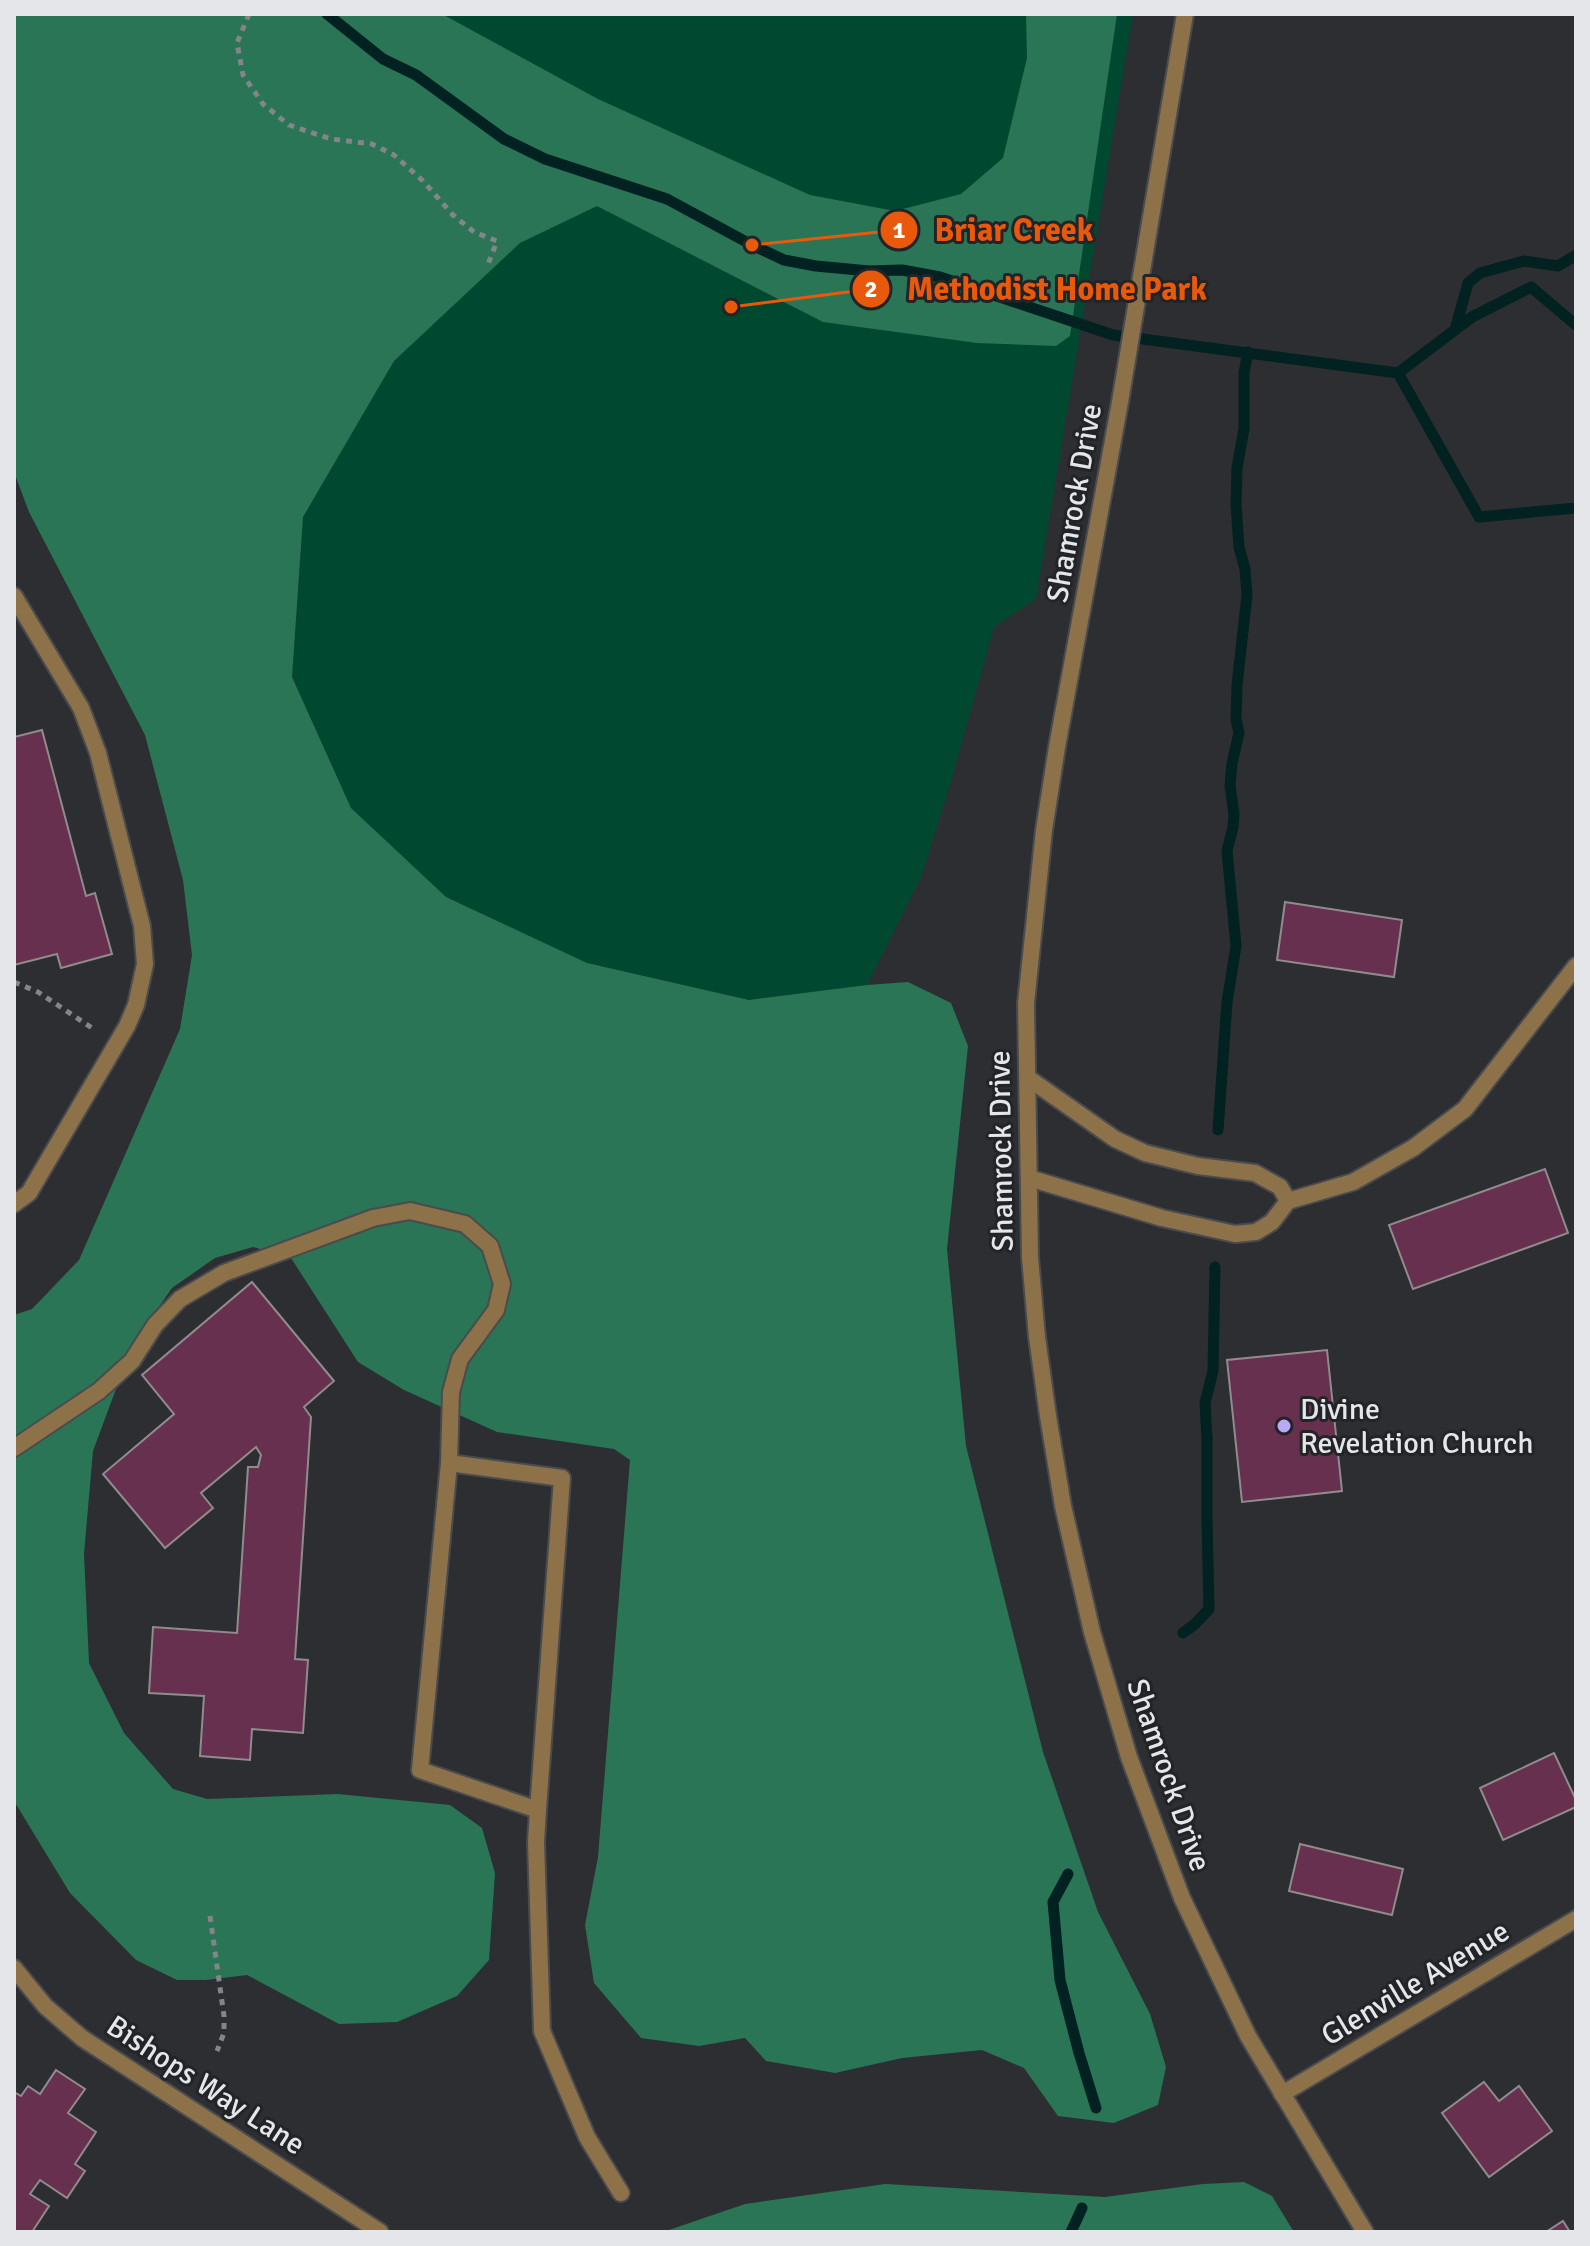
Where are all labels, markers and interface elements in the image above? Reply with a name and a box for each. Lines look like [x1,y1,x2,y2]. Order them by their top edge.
callout: Briar Creek [879,202,1110,258]
text: Briar Creek [935,211,1094,250]
text: 1 [893,215,906,245]
callout: Methodist Home Park [851,261,1223,317]
text: Methodist Home Park [907,270,1207,309]
text: 2 [865,274,877,304]
street label: Shamrock Drive [1039,401,1110,605]
street label: Shamrock Drive [981,1050,1022,1252]
place label: Divine Revelation Church [1300,1391,1534,1462]
marker: Divine Revelation Church [1275,1417,1293,1435]
street label: Shamrock Drive [1118,1674,1219,1876]
street label: Glenville Avenue [1315,1913,1516,2054]
street label: Bishops Way Lane [100,2008,312,2163]

